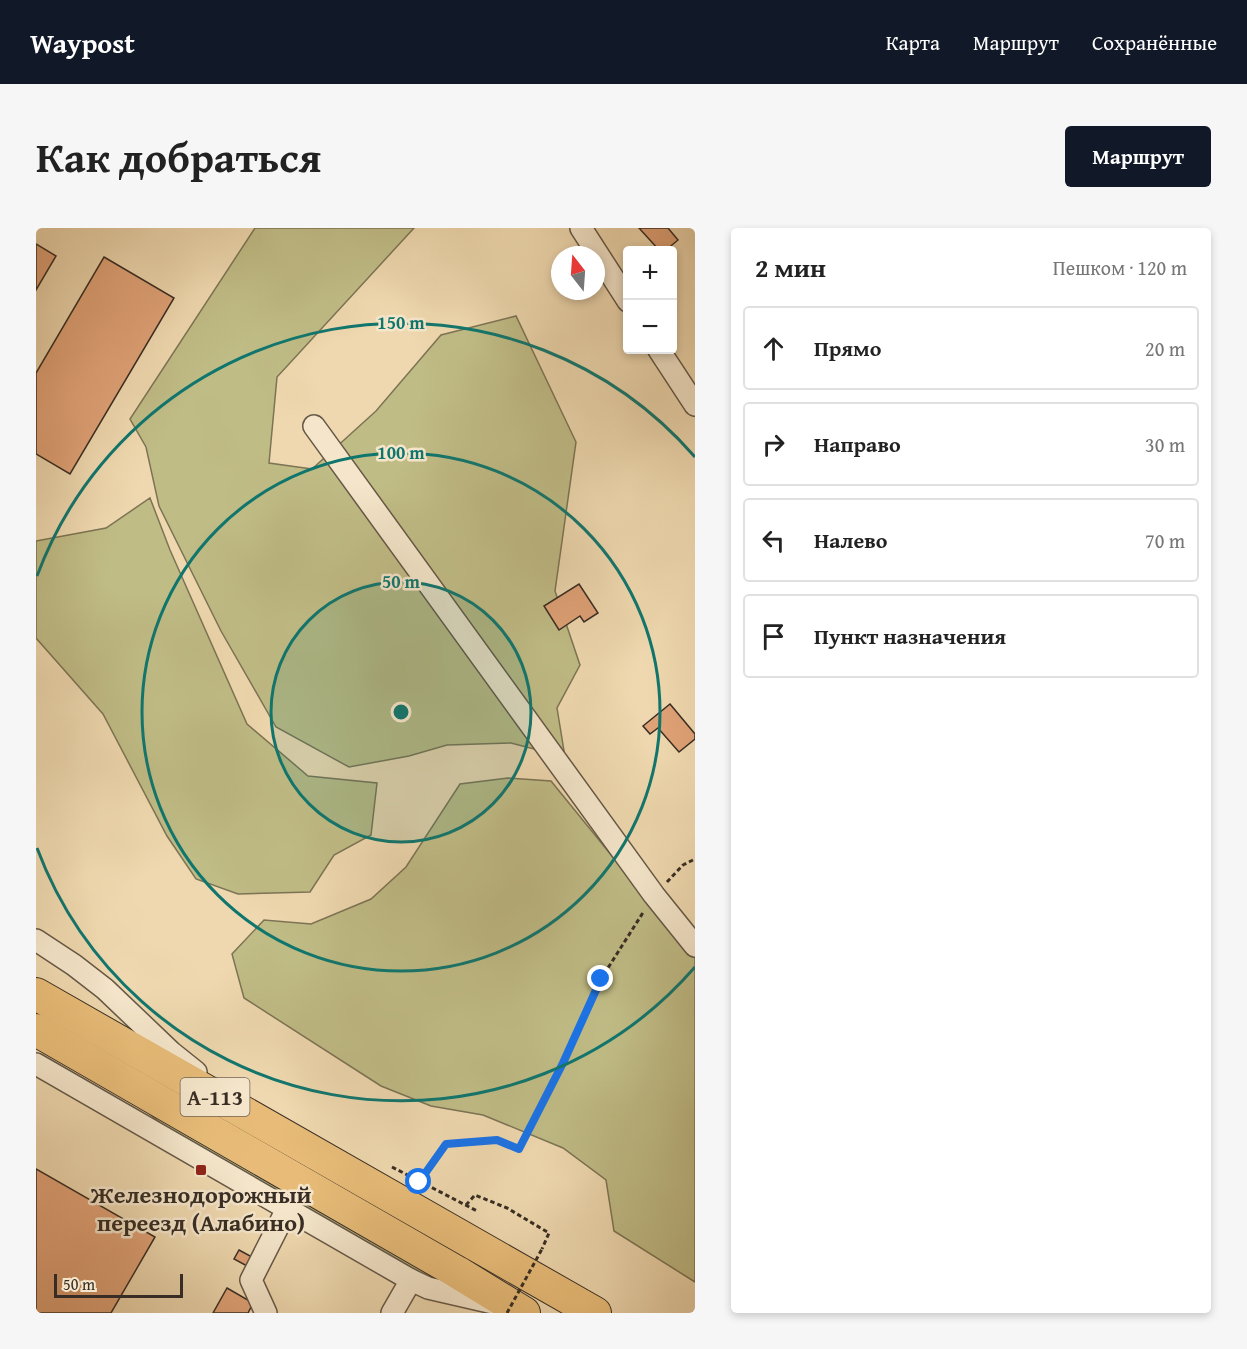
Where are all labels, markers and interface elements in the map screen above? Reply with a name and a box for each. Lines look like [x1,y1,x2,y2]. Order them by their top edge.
text: Waypost [30,22,135,63]
text: Карта [886,27,940,58]
text: Маршрут [973,27,1059,58]
text: Сохранённые [1092,27,1217,58]
text: Как добраться [36,126,321,187]
button: Маршрут [1065,126,1211,187]
north arrow [551,246,605,300]
map controls [623,246,677,354]
button: + [623,246,677,300]
text: 2 мин [755,248,826,287]
text: Пешком · 120 m [1053,253,1187,282]
button: − [623,300,677,354]
text: 150 m [377,309,425,336]
icon: ahead [757,332,790,365]
text: Прямо [814,332,881,364]
text: 20 m [1145,334,1185,363]
icon: right [757,428,790,461]
text: Направо [814,428,901,460]
text: 30 m [1145,430,1185,459]
text: 100 m [377,439,425,466]
icon: left [757,524,790,557]
text: Налево [814,524,887,556]
text: 70 m [1145,526,1185,555]
text: 50 m [382,568,421,595]
icon: arrive [757,620,790,653]
text: Пункт назначения [814,620,1006,652]
centre of rings [391,702,411,722]
route end [587,965,613,991]
road number: А-113 [180,1078,249,1116]
marker: Железнодорожный переезд (Алабино) [194,1163,208,1177]
route start [405,1168,431,1194]
place label: Железнодорожный переезд (Алабино) [89,1177,312,1240]
scale bar [54,1271,183,1298]
text: 50 m [63,1272,95,1296]

